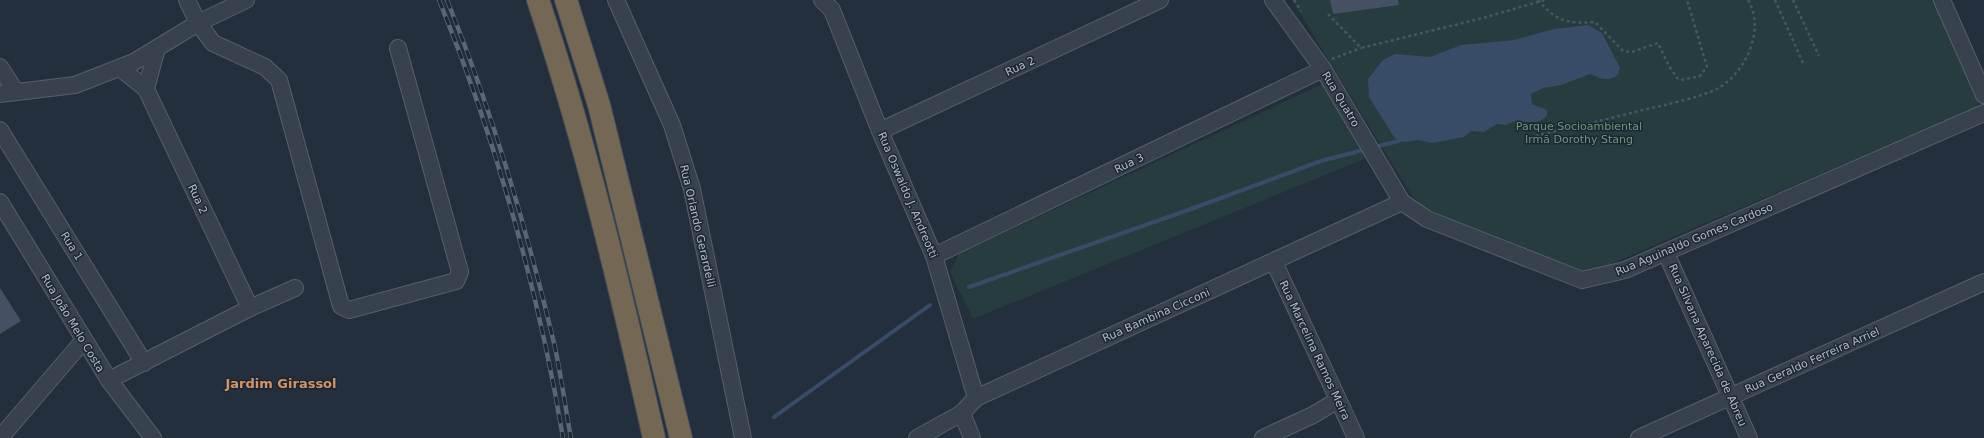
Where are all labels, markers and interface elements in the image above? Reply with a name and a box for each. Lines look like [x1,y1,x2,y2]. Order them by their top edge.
street label: Rua 2 [1003,54,1037,79]
street label: Rua Quatro [1319,69,1362,129]
park label: Parque Socioambiental Irmã Dorothy Stang [1516,120,1642,146]
street label: Rua Oswaldo J. Andreotti [875,130,940,260]
street label: Rua 3 [1112,151,1146,176]
street label: Rua Orlando Gerardelli [677,164,718,289]
street label: Rua 2 [185,182,210,216]
street label: Rua Aguinaldo Gomes Cardoso [1614,200,1775,279]
street label: Rua 1 [58,230,85,263]
street label: Rua Silvana Aparecida de Abreu [1666,262,1749,428]
street label: Rua João Melo Costa [38,272,107,375]
street label: Rua Marcelina Ramos Meira [1276,278,1353,422]
street label: Rua Bambina Cicconi [1100,286,1212,345]
street label: Rua Geraldo Ferreira Arriel [1743,325,1882,396]
district label: Jardim Girassol [224,376,337,391]

